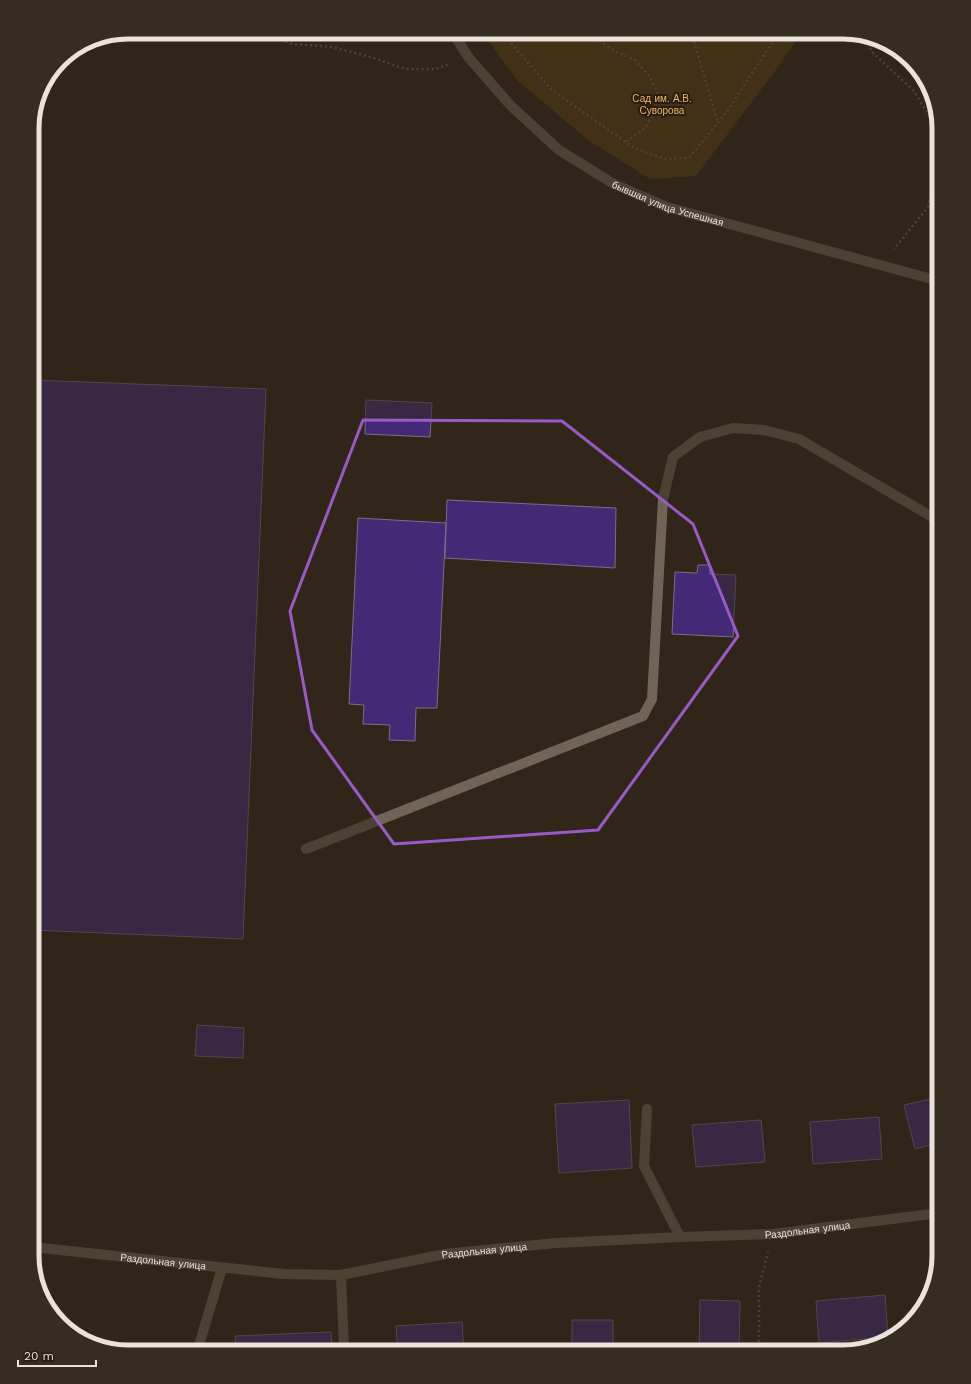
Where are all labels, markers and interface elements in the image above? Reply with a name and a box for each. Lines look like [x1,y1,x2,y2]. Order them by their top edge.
park label: Сад им. А.В. Суворова [632,93,692,116]
street label: бывшая улица Успешная [610,178,725,228]
street label: Раздольная улица [765,1219,851,1240]
street label: Раздольная улица [440,1240,528,1260]
street label: Раздольная улица [120,1251,207,1271]
scale bar [18,1342,96,1368]
text: 20 m [24,1349,54,1363]

